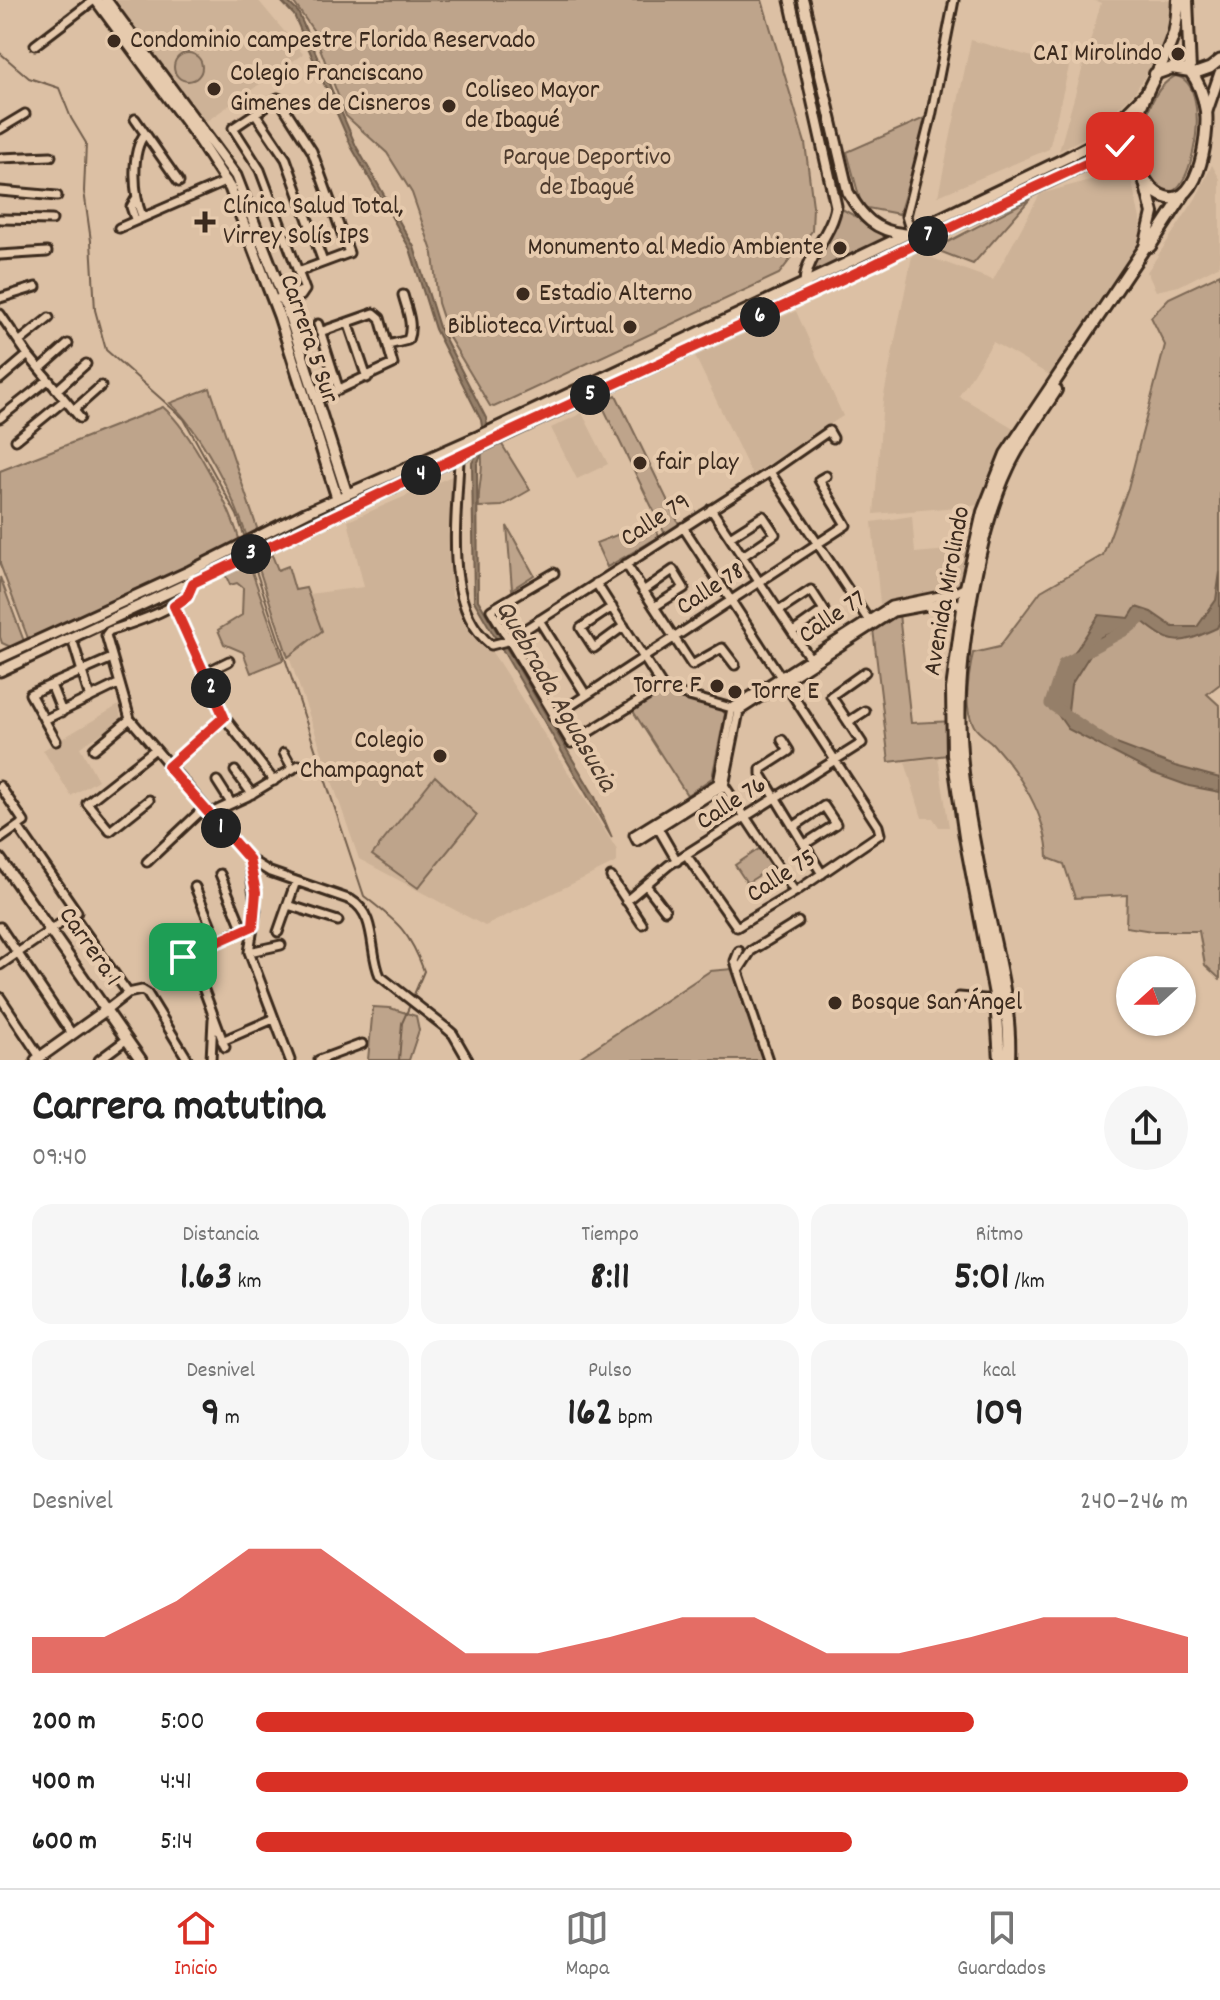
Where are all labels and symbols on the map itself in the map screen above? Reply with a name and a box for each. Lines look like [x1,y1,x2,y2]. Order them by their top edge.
place label: Condominio campestre Florida Reservado [130,23,536,60]
marker: Condominio campestre Florida Reservado [105,32,123,50]
place label: CAI Mirolindo [1033,36,1162,73]
marker: CAI Mirolindo [1169,45,1187,63]
place label: Colegio Franciscano Gimenes de Cisneros [230,56,431,123]
place label: Coliseo Mayor de Ibagué [465,73,600,140]
marker: Colegio Franciscano Gimenes de Cisneros [205,80,223,98]
marker: Coliseo Mayor de Ibagué [440,97,458,115]
pin [1086,112,1154,180]
park label: Parque Deportivo de Ibagué [503,140,671,207]
place label: Clínica Salud Total, Virrey Solís IPS [223,189,404,256]
marker: Clínica Salud Total, Virrey Solís IPS [194,211,216,233]
pin: 7 [908,216,948,256]
place label: Monumento al Medio Ambiente [527,230,824,267]
marker: Monumento al Medio Ambiente [831,239,849,257]
street label: Carrera 5 Sur [269,270,347,409]
place label: Estadio Alterno [539,276,693,313]
marker: Estadio Alterno [514,285,532,303]
pin: 6 [740,297,780,337]
place label: Biblioteca Virtual [447,309,614,346]
marker: Biblioteca Virtual [621,318,639,336]
pin: 5 [570,375,610,415]
place label: fair play [656,445,739,482]
marker: fair play [631,454,649,472]
pin: 4 [401,455,441,495]
street label: Calle 79 [614,485,698,557]
street label: Avenida Mirolindo [915,503,981,679]
pin: 3 [231,534,271,574]
street label: Calle 78 [669,554,753,626]
street label: Calle 77 [792,582,874,654]
water label: Quebrada Aguasucia [483,594,626,802]
pin: 2 [191,668,231,708]
place label: Torre F [633,668,701,705]
place label: Torre E [751,674,819,711]
marker: Torre F [708,677,726,695]
marker: Torre E [726,683,744,701]
place label: Colegio Champagnat [300,723,424,790]
marker: Colegio Champagnat [431,747,449,765]
street label: Calle 76 [689,767,775,841]
pin: 1 [201,808,241,848]
street label: Calle 75 [740,841,824,913]
street label: Carrera 1 [48,900,130,994]
pin [149,923,217,991]
north arrow [1116,956,1196,1036]
place label: Bosque San Ángel [851,985,1022,1022]
marker: Bosque San Ángel [826,994,844,1012]

